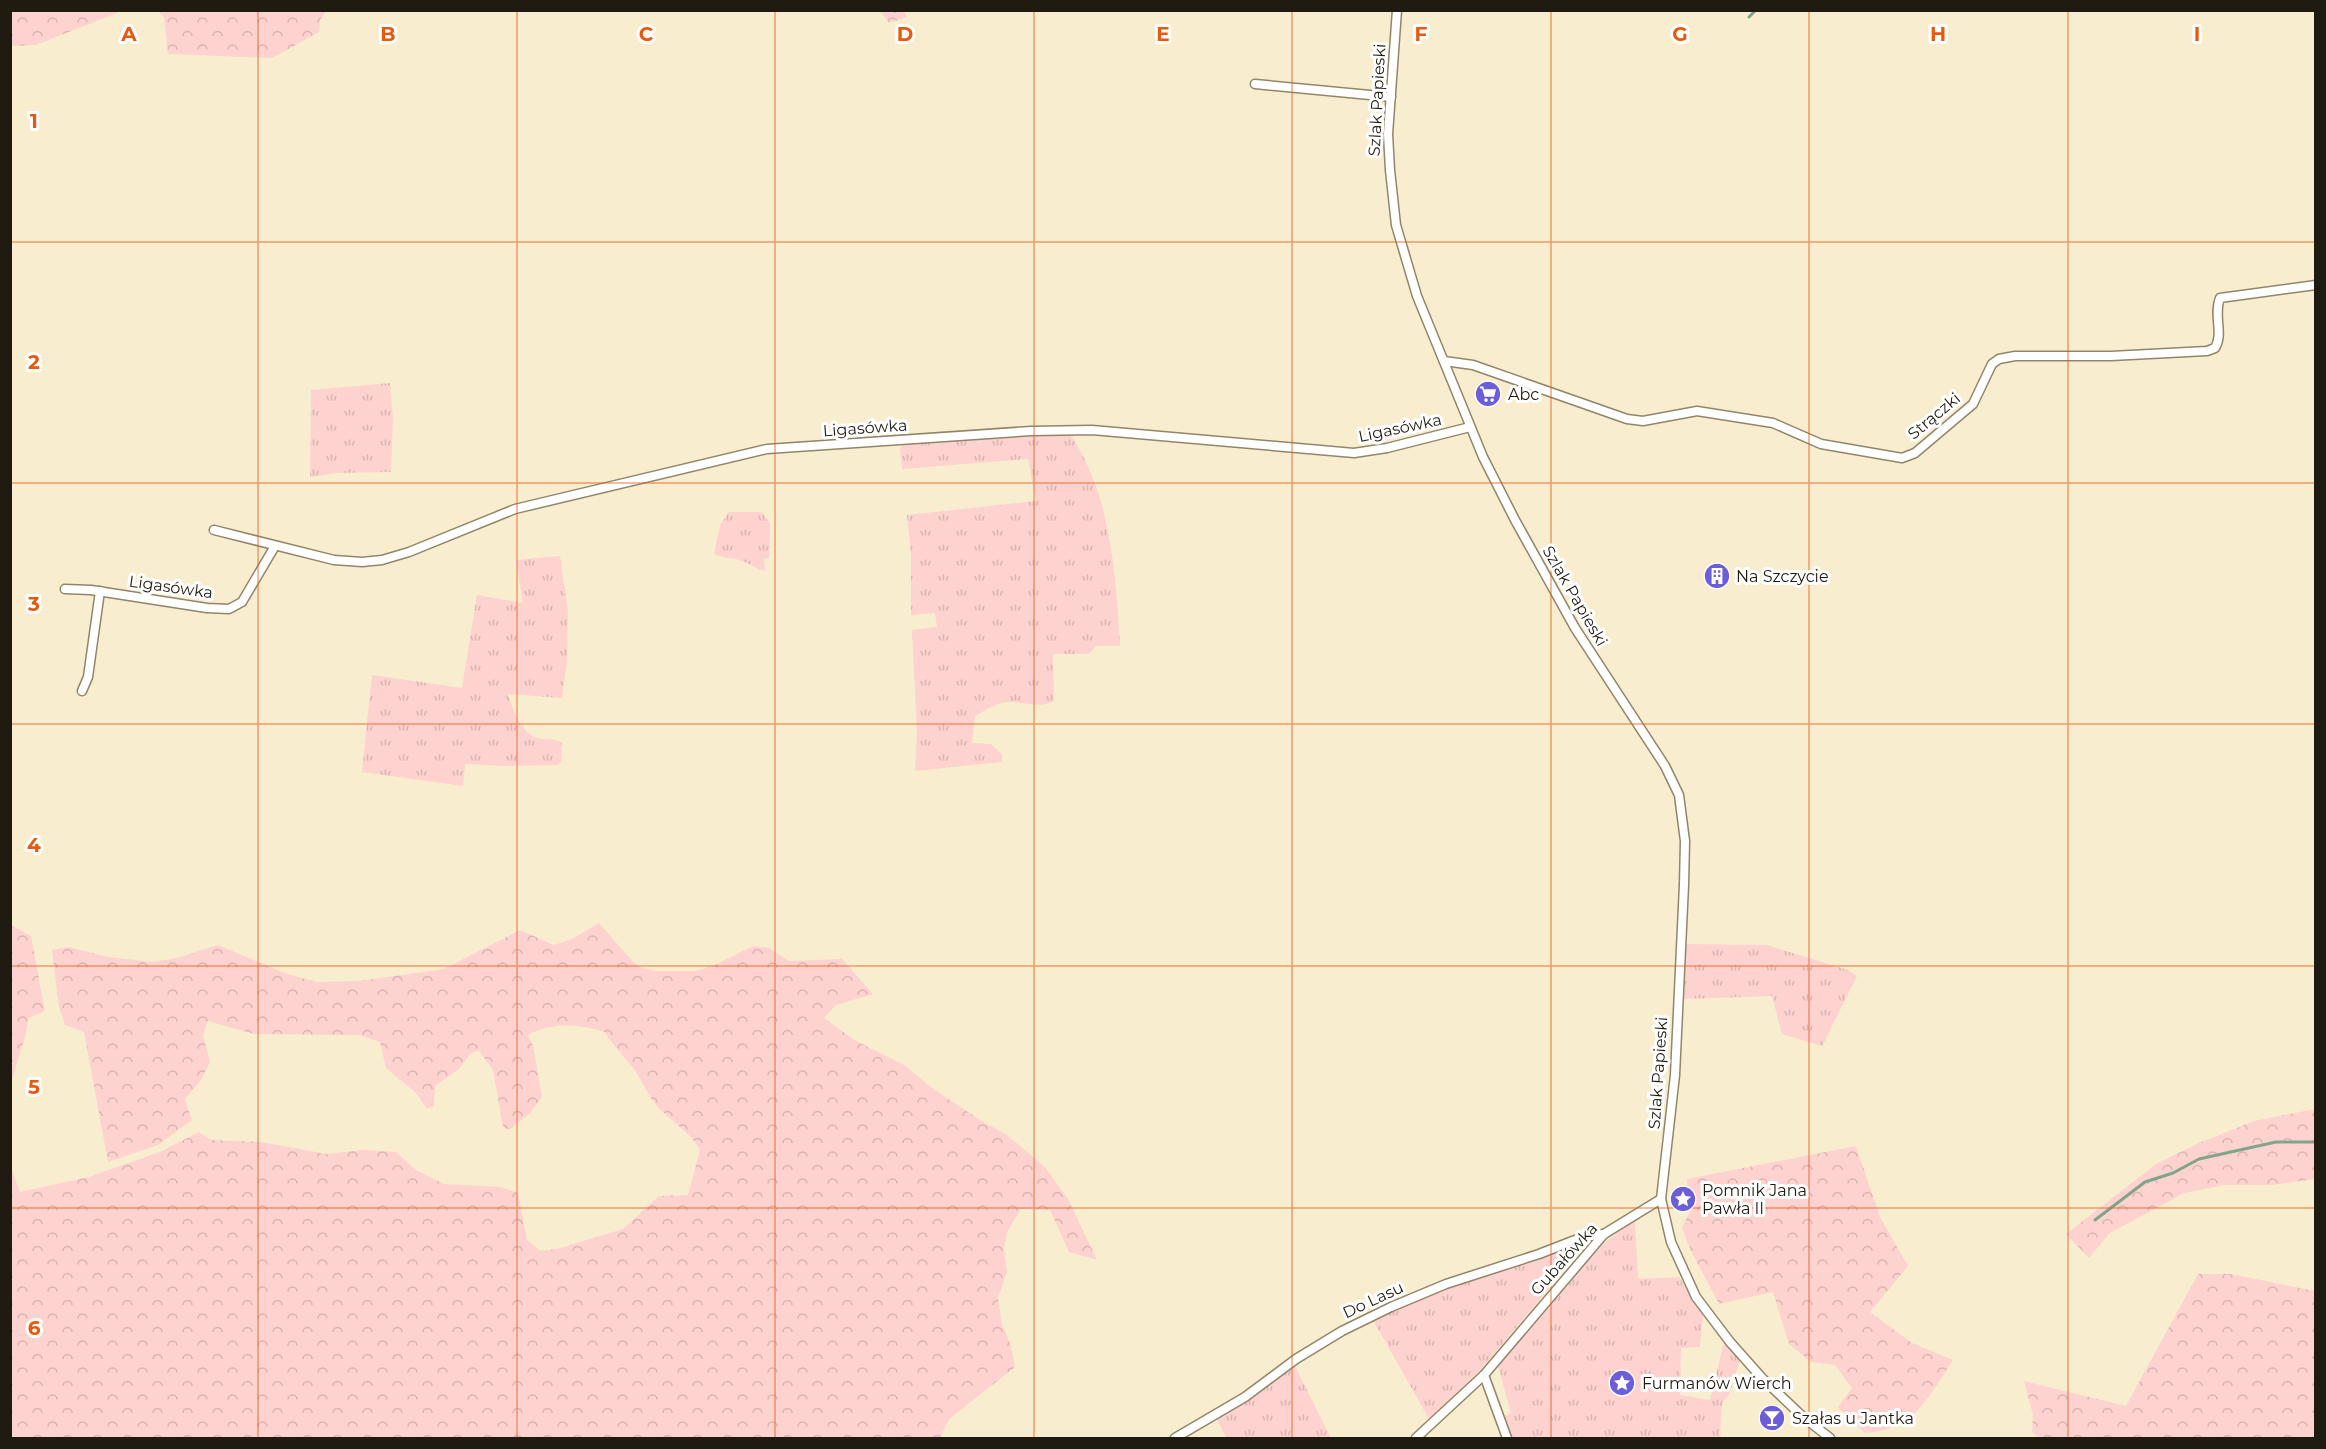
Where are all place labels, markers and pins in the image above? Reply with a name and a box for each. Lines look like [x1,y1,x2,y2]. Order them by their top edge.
supermarket icon: Abc [1473,379,1503,409]
place label: Abc [1508,385,1539,404]
building icon: Na Szczycie [1702,561,1732,591]
place label: Na Szczycie [1736,567,1829,586]
place label: Pomnik Jana Pawła II [1702,1181,1807,1218]
place icon: Pomnik Jana Pawła II [1668,1184,1698,1214]
place icon: Furmanów Wierch [1607,1368,1637,1398]
place label: Furmanów Wierch [1642,1374,1792,1393]
bar icon: Szałas u Jantka [1757,1403,1787,1433]
place label: Szałas u Jantka [1792,1409,1914,1428]

